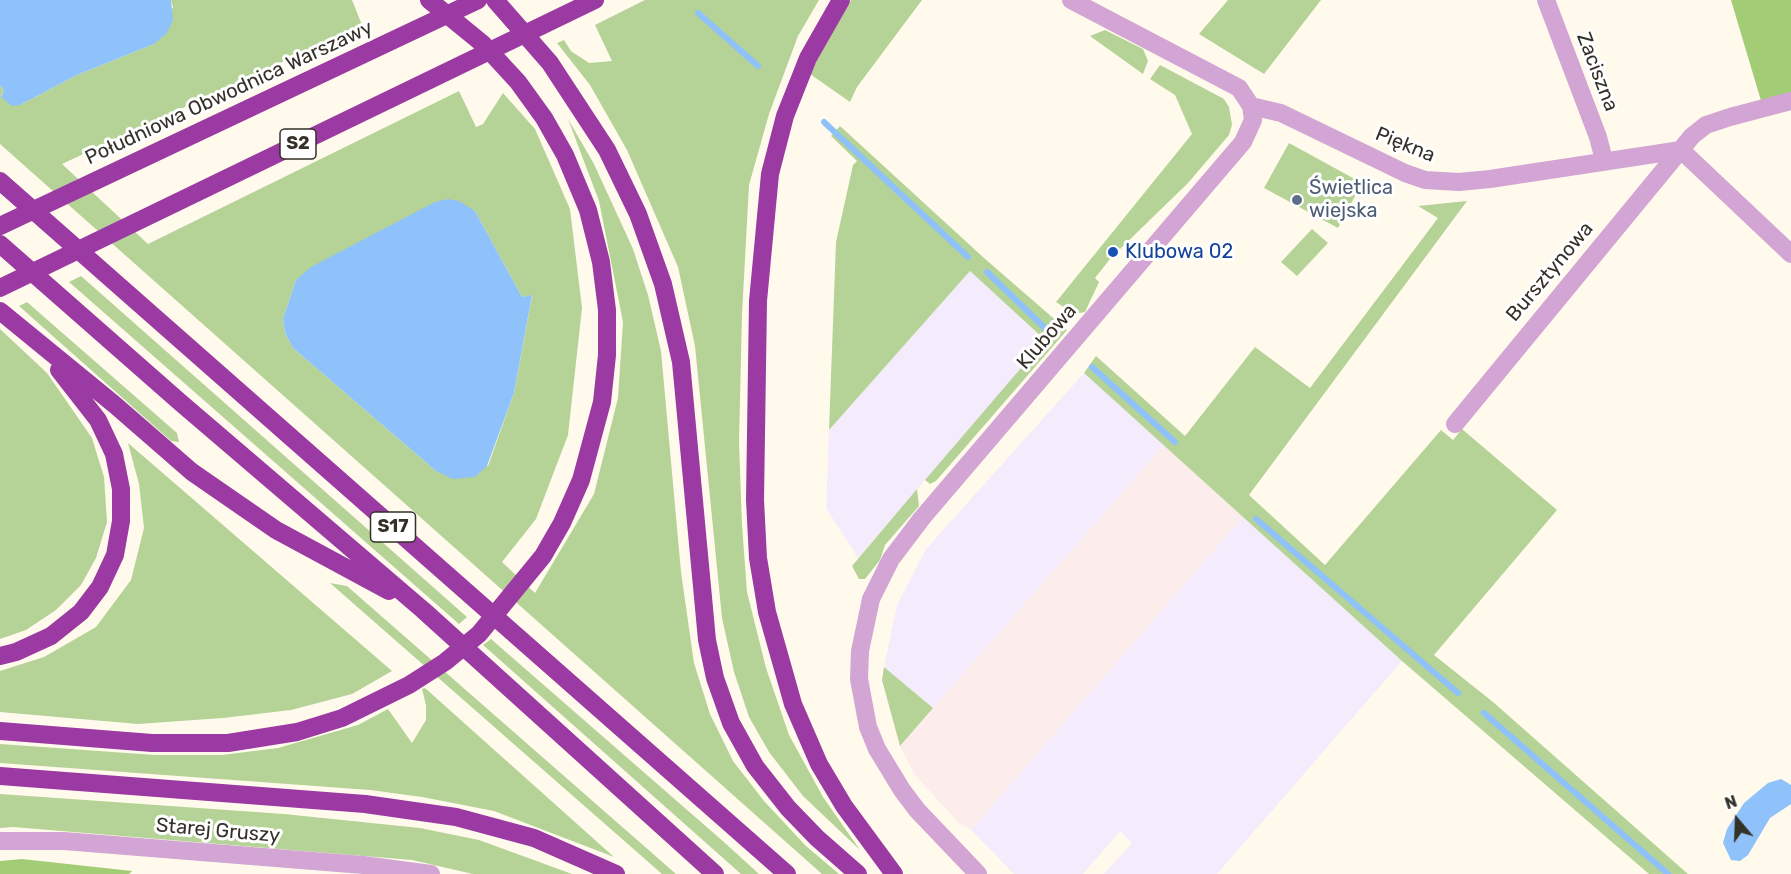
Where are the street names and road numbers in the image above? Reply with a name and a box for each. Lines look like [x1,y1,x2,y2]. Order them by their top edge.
street label: Południowa Obwodnica Warszawy [81,16,377,170]
street label: Zaciszna [1571,29,1623,115]
street label: Piękna [1372,122,1438,168]
road number: S2 [280,129,316,159]
street label: Bursztynowa [1501,217,1599,327]
street label: Klubowa [1012,299,1082,375]
road number: S17 [370,512,416,542]
street label: Starej Gruszy [155,814,281,848]

